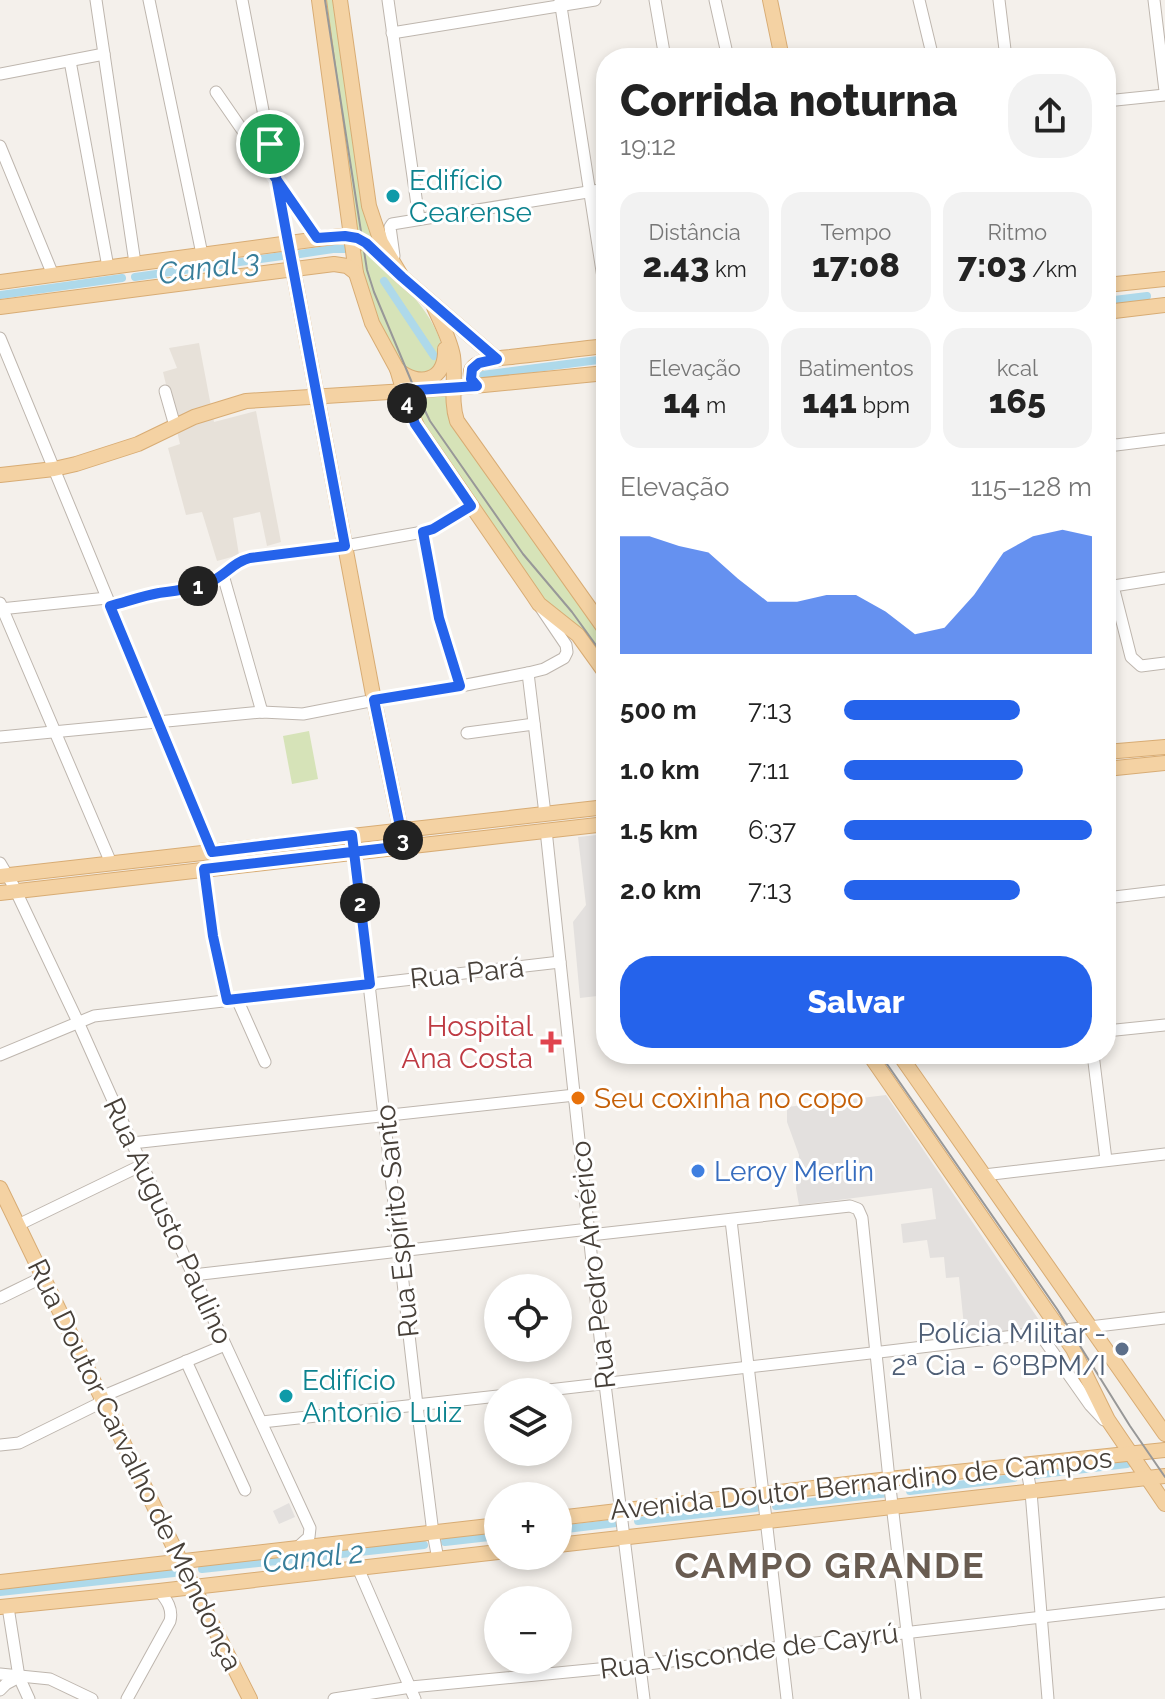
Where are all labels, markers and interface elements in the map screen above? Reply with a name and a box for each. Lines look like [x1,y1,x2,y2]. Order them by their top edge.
button: share [1008,74,1092,158]
text: Corrida noturna [620,75,958,126]
pin [236,110,304,178]
icon: arrive [248,122,292,166]
text: 19:12 [620,131,676,161]
place label: Edifício Cearense [409,164,532,229]
marker: Edifício Cearense [384,187,402,205]
text: Distância [649,219,741,245]
text: Tempo [821,219,891,245]
text: Ritmo [987,219,1047,245]
water label: Canal 3 [156,243,262,291]
text: 2.43 [642,245,709,285]
text: 17:08 [812,245,900,285]
text: 7:03 [957,245,1026,285]
text: km [709,256,747,282]
text: /km [1026,256,1077,282]
text: Elevação [648,355,741,381]
text: Batimentos [798,355,914,381]
text: kcal [997,355,1038,381]
text: 14 [663,381,700,421]
text: 141 [802,381,857,421]
text: 165 [989,381,1046,421]
pin: 4 [387,383,427,423]
text: 4 [401,390,413,416]
text: m [700,392,726,418]
text: bpm [857,392,910,418]
text: Elevação [620,472,729,502]
text: 115–128 m [970,472,1092,502]
pin: 1 [178,566,218,606]
text: 1 [193,573,203,599]
text: 500 m [620,695,697,725]
text: 7:13 [748,695,792,725]
text: 1.0 km [620,755,700,785]
text: 7:11 [748,755,789,785]
text: 1.5 km [620,815,698,845]
text: 6:37 [748,815,796,845]
pin: 3 [383,820,423,860]
text: 3 [397,827,409,853]
text: 2.0 km [620,875,701,905]
text: 7:13 [748,875,792,905]
pin: 2 [340,883,380,923]
text: 2 [354,890,366,916]
street label: Rua Pará [408,951,526,995]
button: Salvar [620,956,1092,1048]
place label: Hospital Ana Costa [401,1010,533,1075]
marker: Hospital Ana Costa [540,1031,562,1053]
place label: Seu coxinha no copo [594,1082,864,1115]
marker: Seu coxinha no copo [569,1089,587,1107]
street label: Rua Augusto Paulino [96,1093,240,1349]
street label: Rua Espírito Santo [368,1103,426,1339]
street label: Rua Pedro Américo [564,1139,622,1391]
place label: Leroy Merlin [714,1155,874,1188]
marker: Leroy Merlin [689,1162,707,1180]
street label: Rua Doutor Carvalho de Mendonça [21,1254,249,1676]
map controls [484,1274,572,1674]
button: locate [484,1274,572,1362]
place label: Polícia Militar - 2ª Cia - 6ºBPM/I [892,1317,1106,1382]
marker: Polícia Militar - 2ª Cia - 6ºBPM/I [1113,1340,1131,1358]
place label: Edifício Antonio Luiz [302,1364,462,1429]
button: layers [484,1378,572,1466]
marker: Edifício Antonio Luiz [277,1387,295,1405]
street label: Avenida Doutor Bernardino de Campos [608,1441,1114,1527]
button: + [484,1482,572,1570]
water label: Canal 2 [260,1534,366,1580]
district label: CAMPO GRANDE [674,1544,986,1586]
button: − [484,1586,572,1674]
street label: Rua Visconde de Cayrú [598,1616,900,1686]

